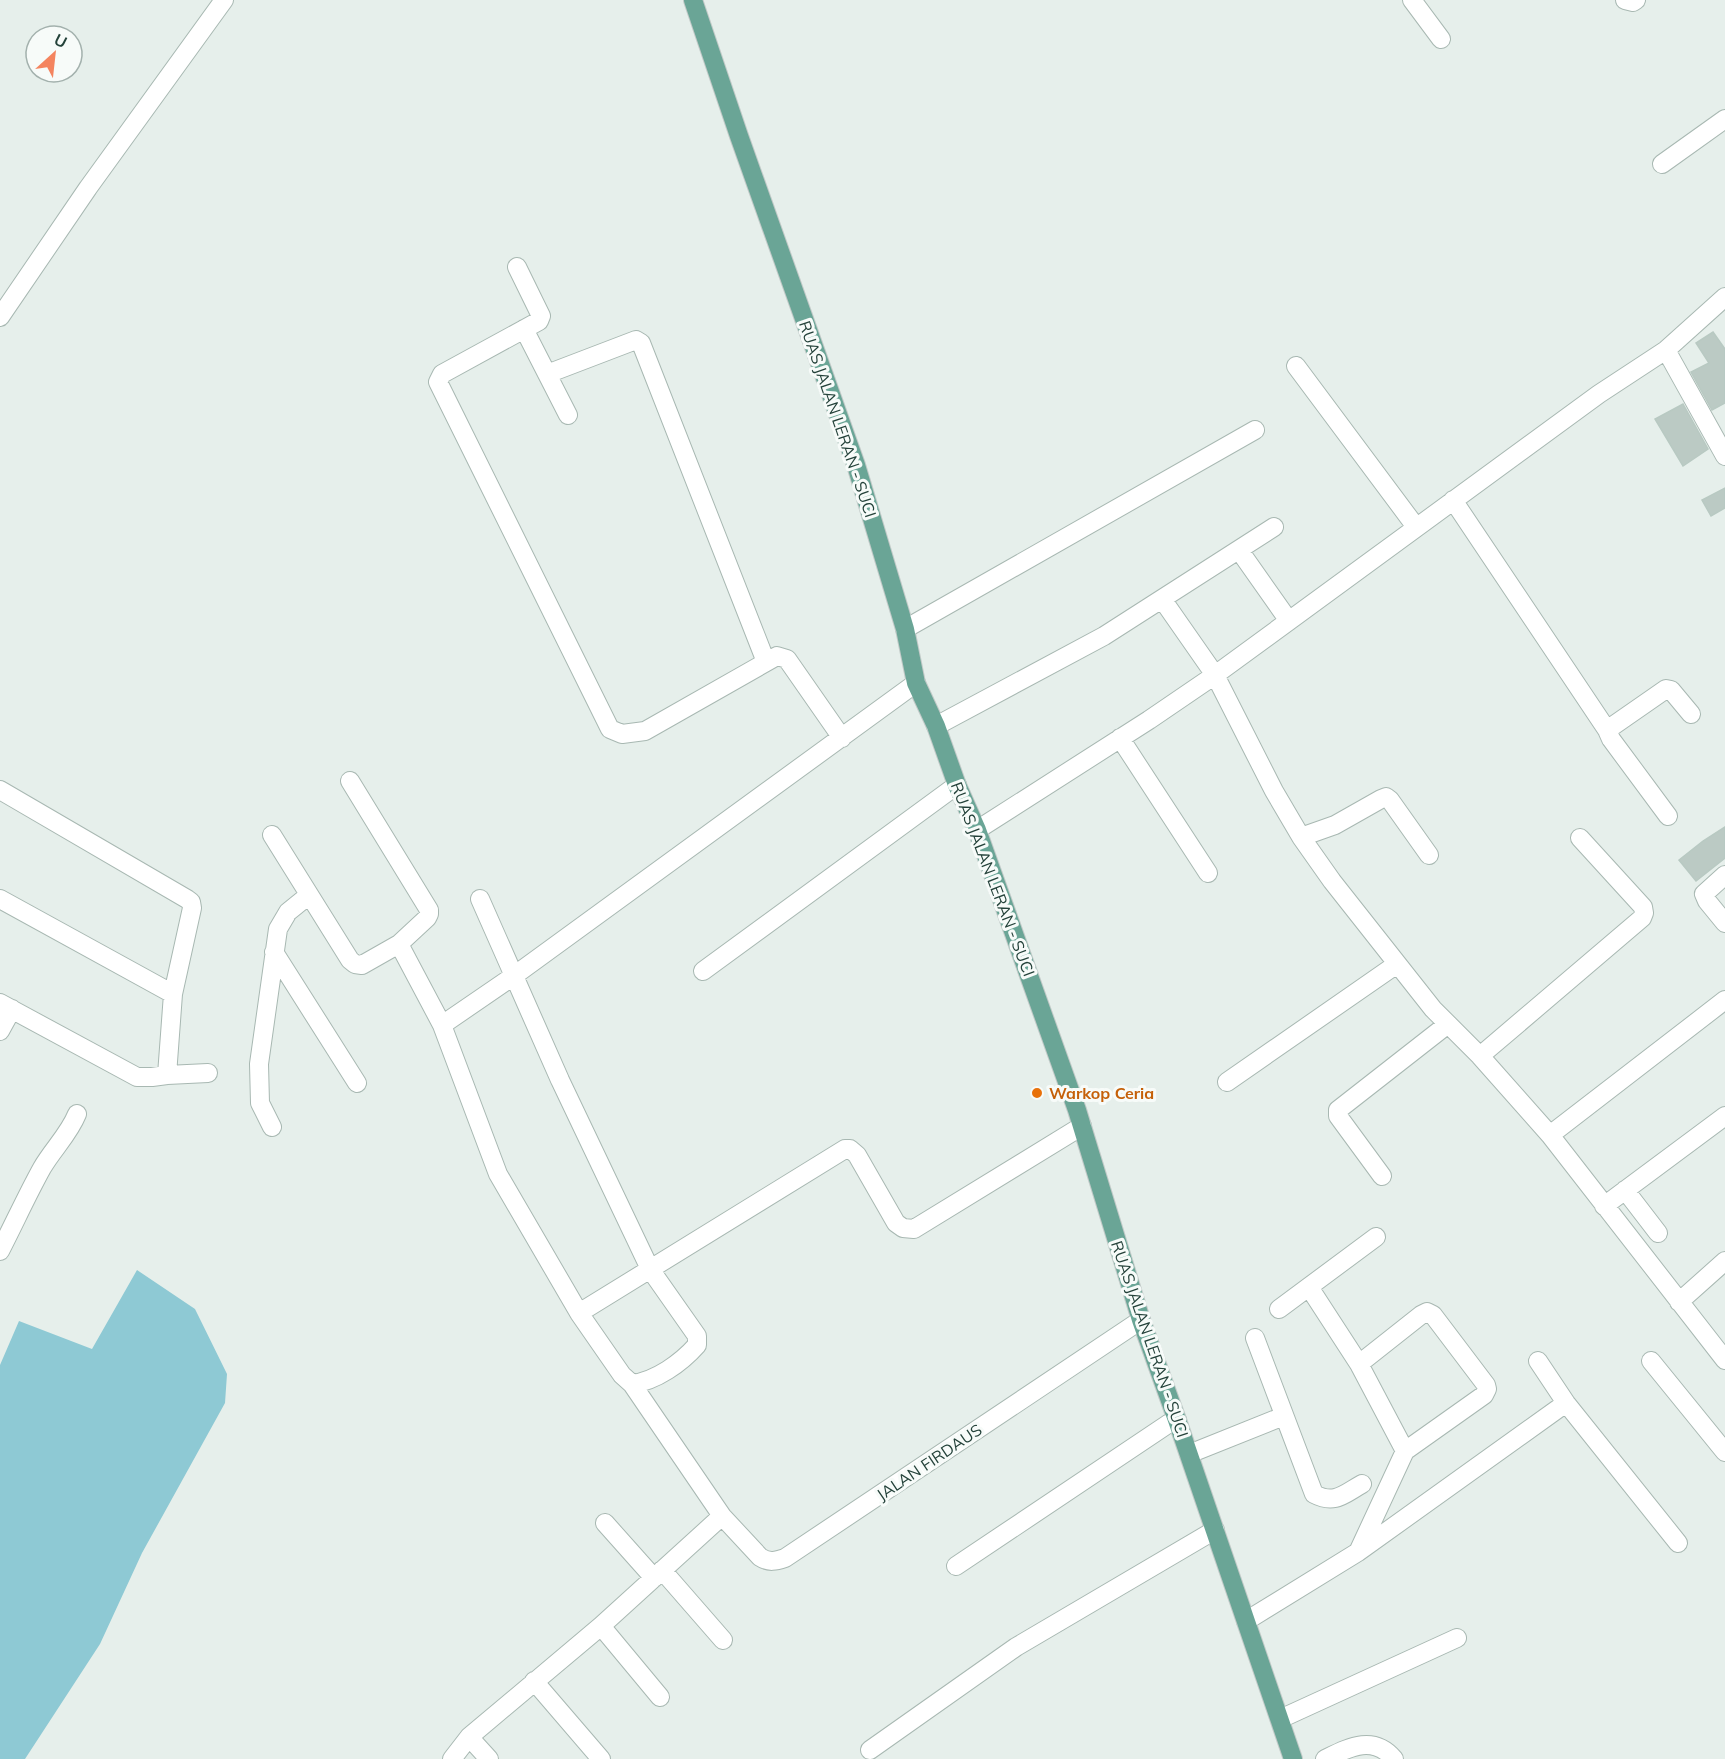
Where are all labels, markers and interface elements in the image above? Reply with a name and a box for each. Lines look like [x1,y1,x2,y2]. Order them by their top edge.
north arrow [24,24,84,84]
text: U [51,29,71,52]
street label: RUAS JALAN LERAN - SUCI [795,318,881,520]
street label: RUAS JALAN LERAN - SUCI [947,779,1039,979]
place label: Warkop Ceria [1049,1083,1154,1103]
marker: Warkop Ceria [1030,1086,1044,1100]
street label: RUAS JALAN LERAN - SUCI [1107,1238,1193,1440]
street label: JALAN FIRDAUS [873,1419,985,1505]

